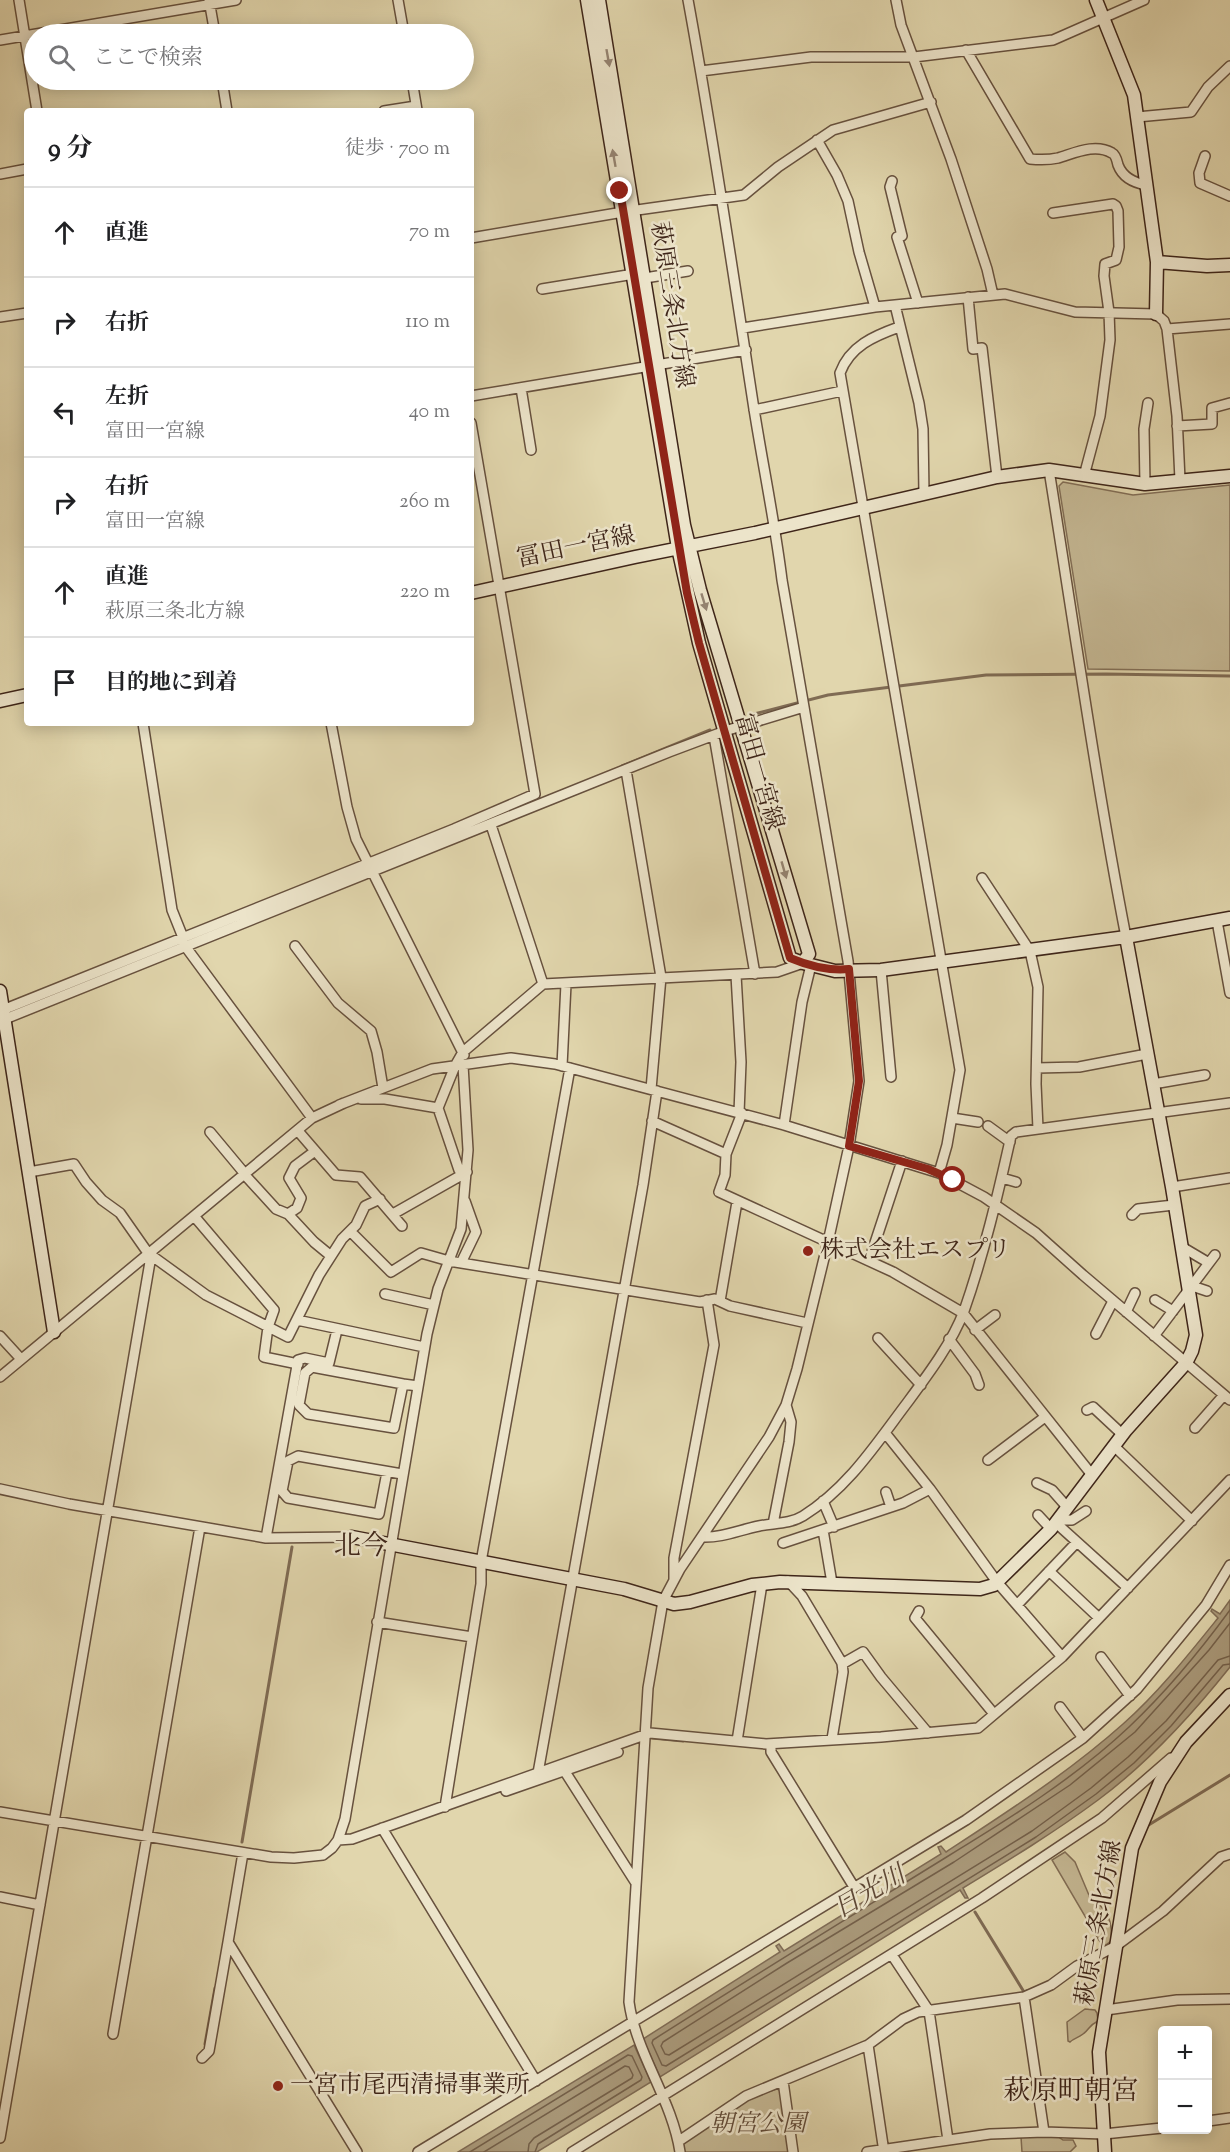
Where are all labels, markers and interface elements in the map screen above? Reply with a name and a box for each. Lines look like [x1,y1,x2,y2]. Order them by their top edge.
search box [24,24,474,90]
icon: search [45,41,78,74]
text: ここで検索 [93,43,203,75]
one-way arrow [604,48,613,67]
text: 9 分 [48,131,92,168]
text: 徒歩 · 700 m [345,135,450,164]
one-way arrow [609,149,618,168]
route end [606,177,632,203]
icon: ahead [48,216,81,249]
text: 直進 [105,218,149,250]
text: 70 m [409,218,450,247]
street label: 萩原三条北方線 [641,219,701,391]
icon: right [48,306,81,339]
text: 右折 [105,308,149,340]
text: 110 m [405,308,450,337]
text: 左折 [105,382,149,414]
icon: left [48,396,81,429]
text: 40 m [409,398,450,427]
text: 富田一宮線 [105,418,205,447]
text: 右折 [105,472,149,504]
icon: right [48,486,81,519]
text: 260 m [399,488,450,517]
text: 富田一宮線 [105,508,205,537]
street label: 冨田一宮線 [514,519,638,577]
text: 直進 [105,562,149,594]
icon: ahead [48,576,81,609]
text: 220 m [400,578,450,607]
one-way arrow [700,593,709,611]
text: 萩原三条北方線 [105,598,245,627]
icon: arrive [48,666,81,699]
text: 目的地に到着 [105,668,237,700]
street label: 富田一宮線 [725,710,791,834]
one-way arrow [780,861,789,879]
route start [939,1166,965,1192]
place label: 株式会社エスプリ [820,1234,1011,1268]
marker: 株式会社エスプリ [801,1244,815,1258]
district label: 北今 [334,1528,388,1567]
street label: 萩原三条北方線 [1069,1837,1131,2009]
water label: 日光川 [827,1856,916,1929]
map controls [1158,2026,1212,2134]
button: + [1158,2026,1212,2080]
place label: 一宮市尾西清掃事業所 [290,2069,530,2103]
district label: 萩原町朝宮 [1004,2073,1139,2112]
marker: 一宮市尾西清掃事業所 [271,2079,285,2093]
button: − [1158,2080,1212,2134]
park label: 朝宮公園 [710,2108,810,2142]

